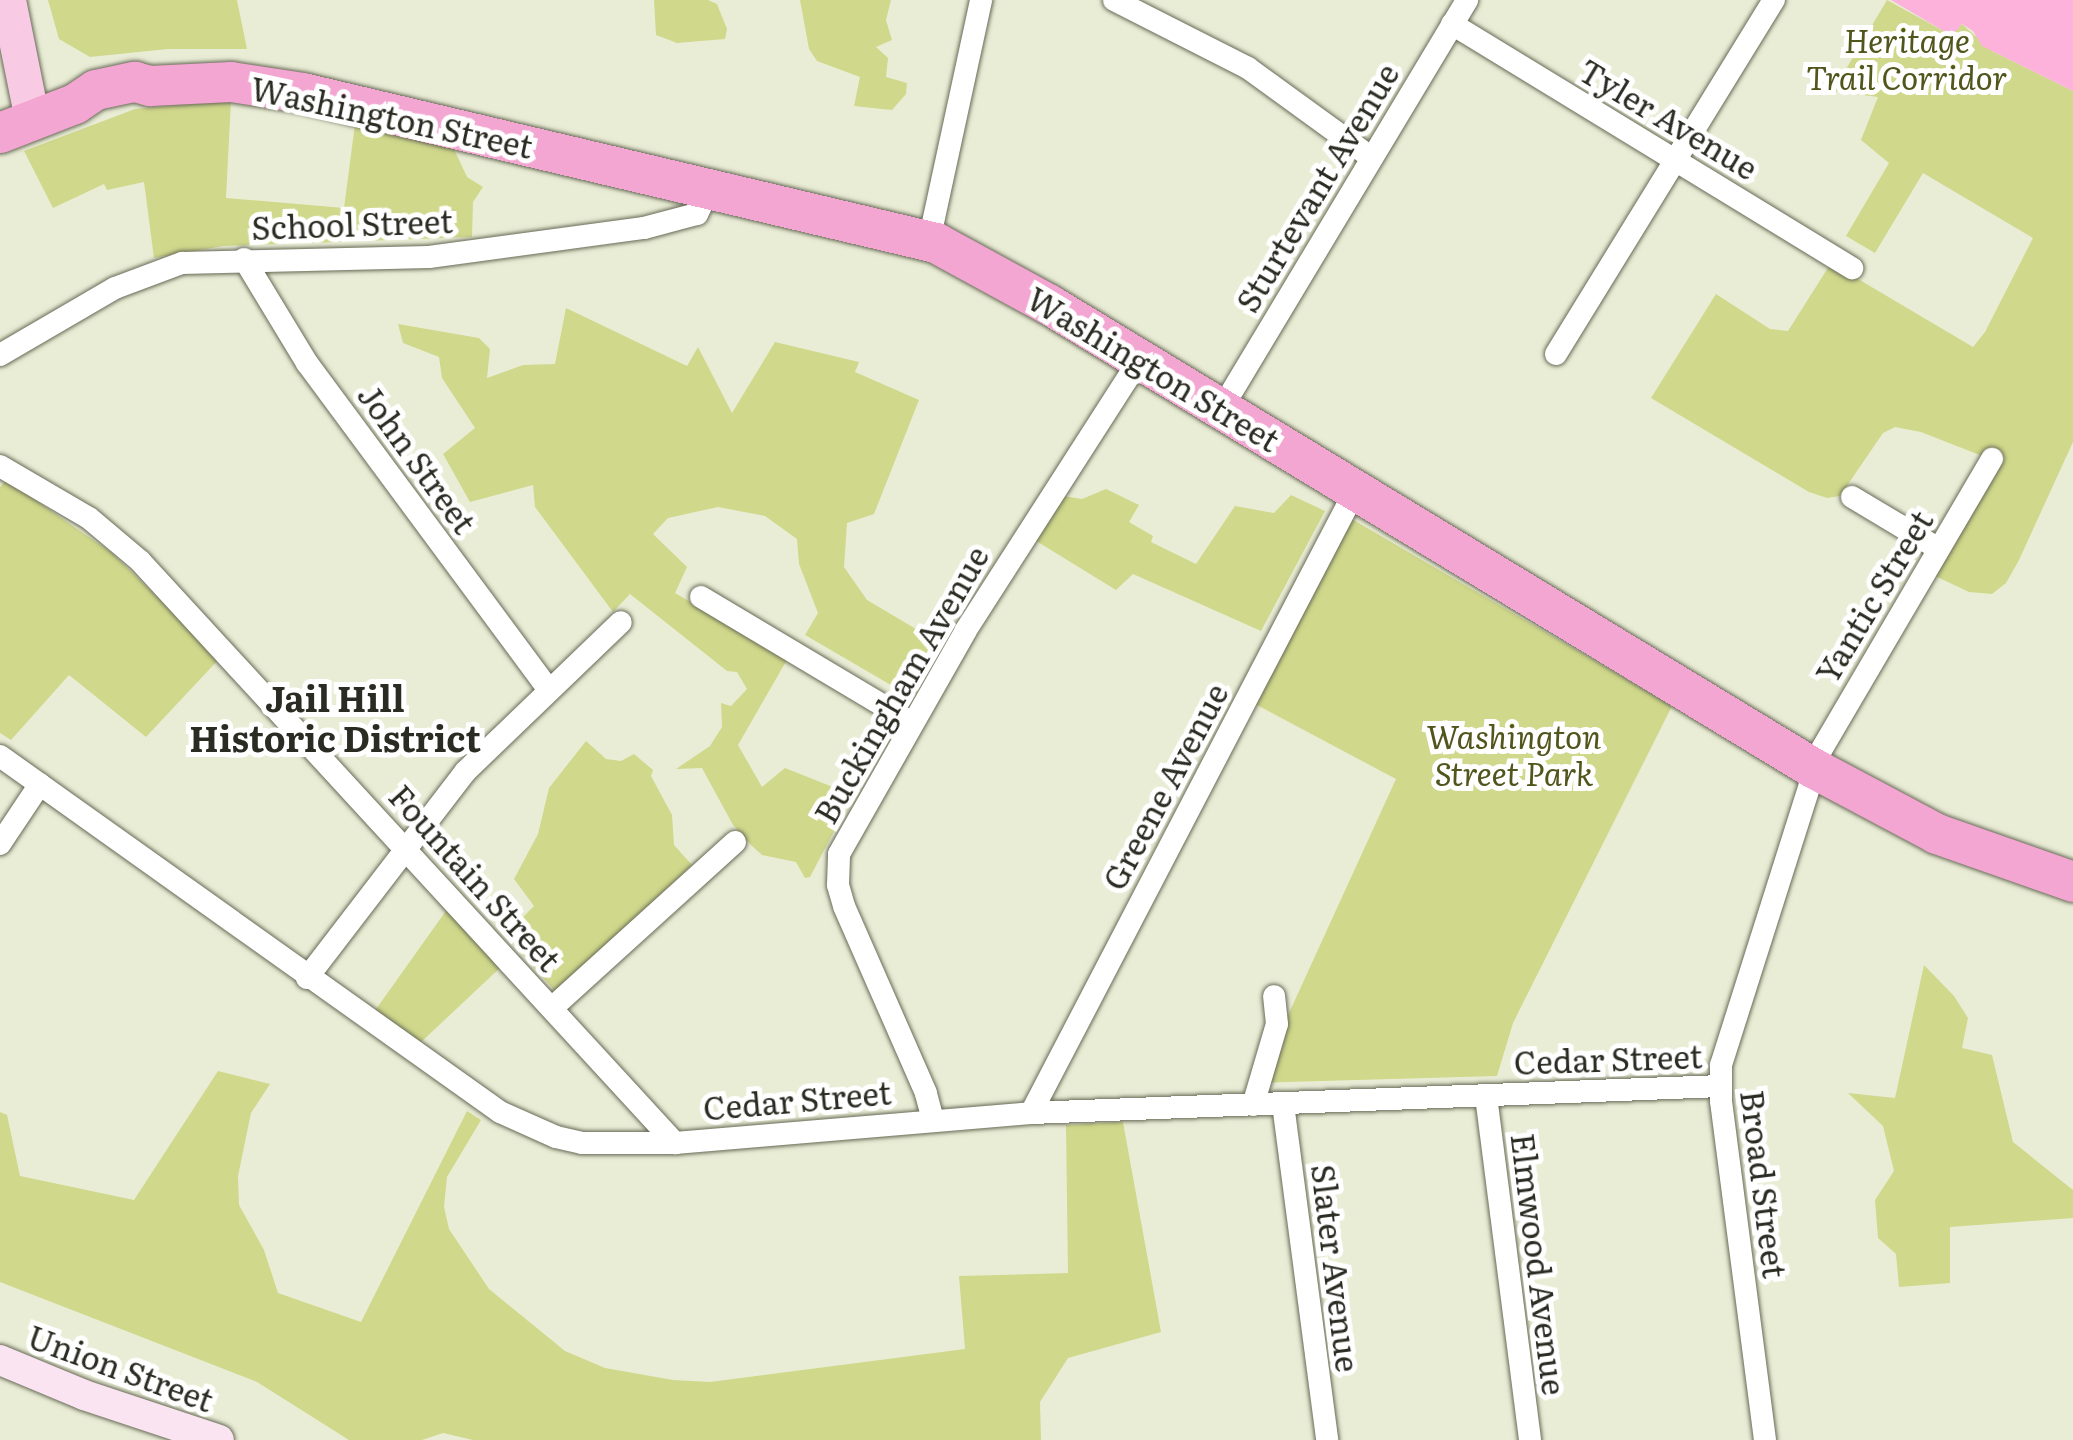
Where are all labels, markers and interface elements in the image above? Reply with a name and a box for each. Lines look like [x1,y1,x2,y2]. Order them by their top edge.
park label: Heritage Trail Corridor [1806,21,2008,96]
street label: Tyler Avenue [1573,50,1765,186]
street label: Sturtevant Avenue [1227,56,1405,318]
street label: Washington Street [248,67,536,165]
street label: School Street [251,200,453,246]
street label: Washington Street [1021,278,1287,458]
street label: John Street [351,376,485,540]
street label: Yantic Street [1806,503,1940,689]
street label: Buckingham Avenue [805,538,995,830]
district label: Jail Hill Historic District [189,676,481,758]
street label: Greene Avenue [1094,676,1234,896]
park label: Washington Street Park [1427,717,1601,792]
street label: Fountain Street [382,776,570,978]
street label: Cedar Street [1513,1036,1703,1080]
street label: Cedar Street [701,1072,893,1126]
street label: Broad Street [1734,1088,1796,1280]
street label: Elmwood Avenue [1505,1131,1575,1397]
street label: Slater Avenue [1305,1162,1369,1374]
street label: Union Street [23,1316,219,1418]

